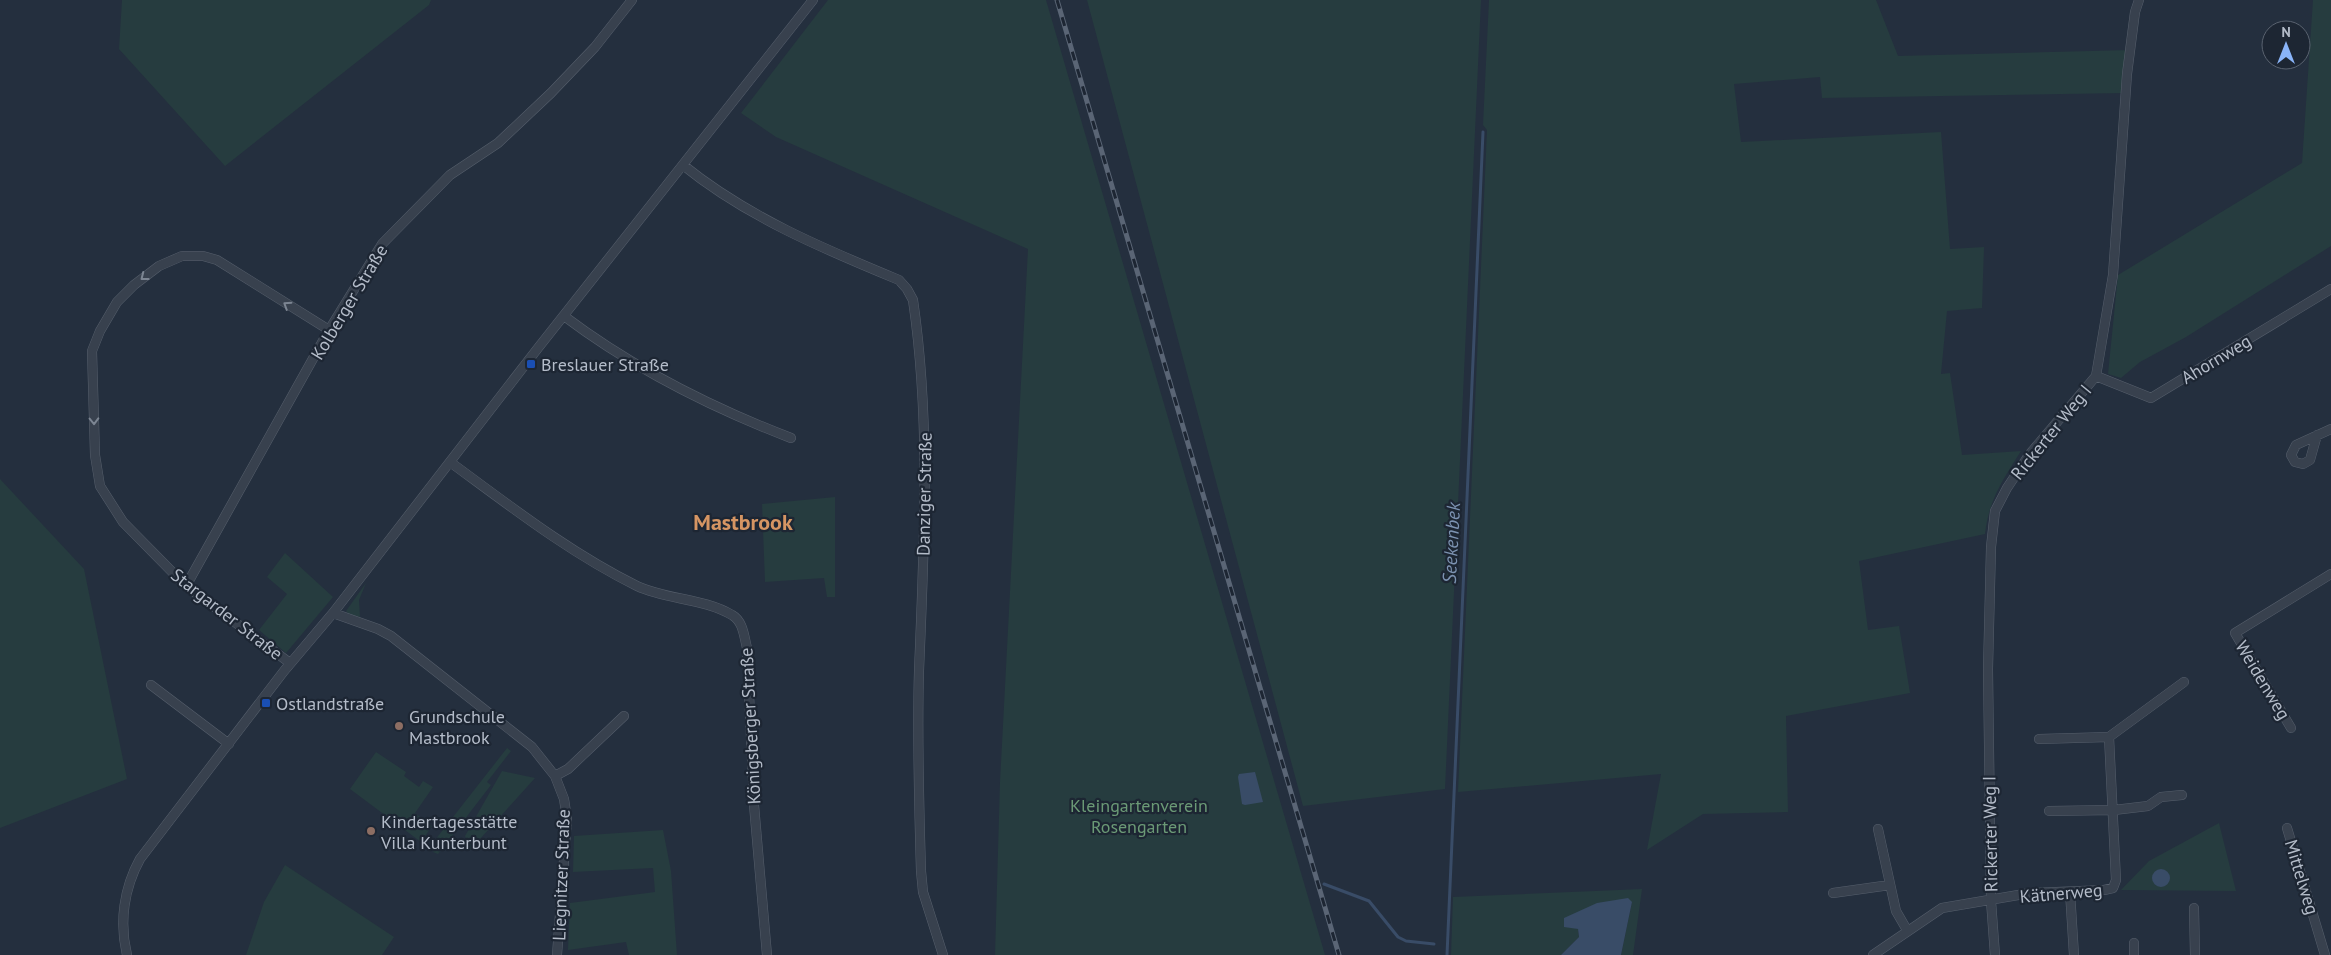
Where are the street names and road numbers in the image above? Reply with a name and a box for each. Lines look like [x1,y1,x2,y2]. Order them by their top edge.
street label: Kolberger Straße [306,240,392,364]
street label: Ahornweg [2177,329,2255,389]
street label: Rickerter Weg I [2005,380,2097,484]
street label: Danziger Straße [911,432,937,556]
street label: Stargarder Straße [166,563,288,665]
street label: Weidenweg [2230,636,2296,724]
street label: Königsberger Straße [734,647,766,805]
street label: Rickerter Weg I [1977,776,2003,892]
street label: Liegnitzer Straße [547,809,575,941]
street label: Mittelweg [2280,837,2324,917]
street label: Kätnerweg [2019,878,2103,908]

